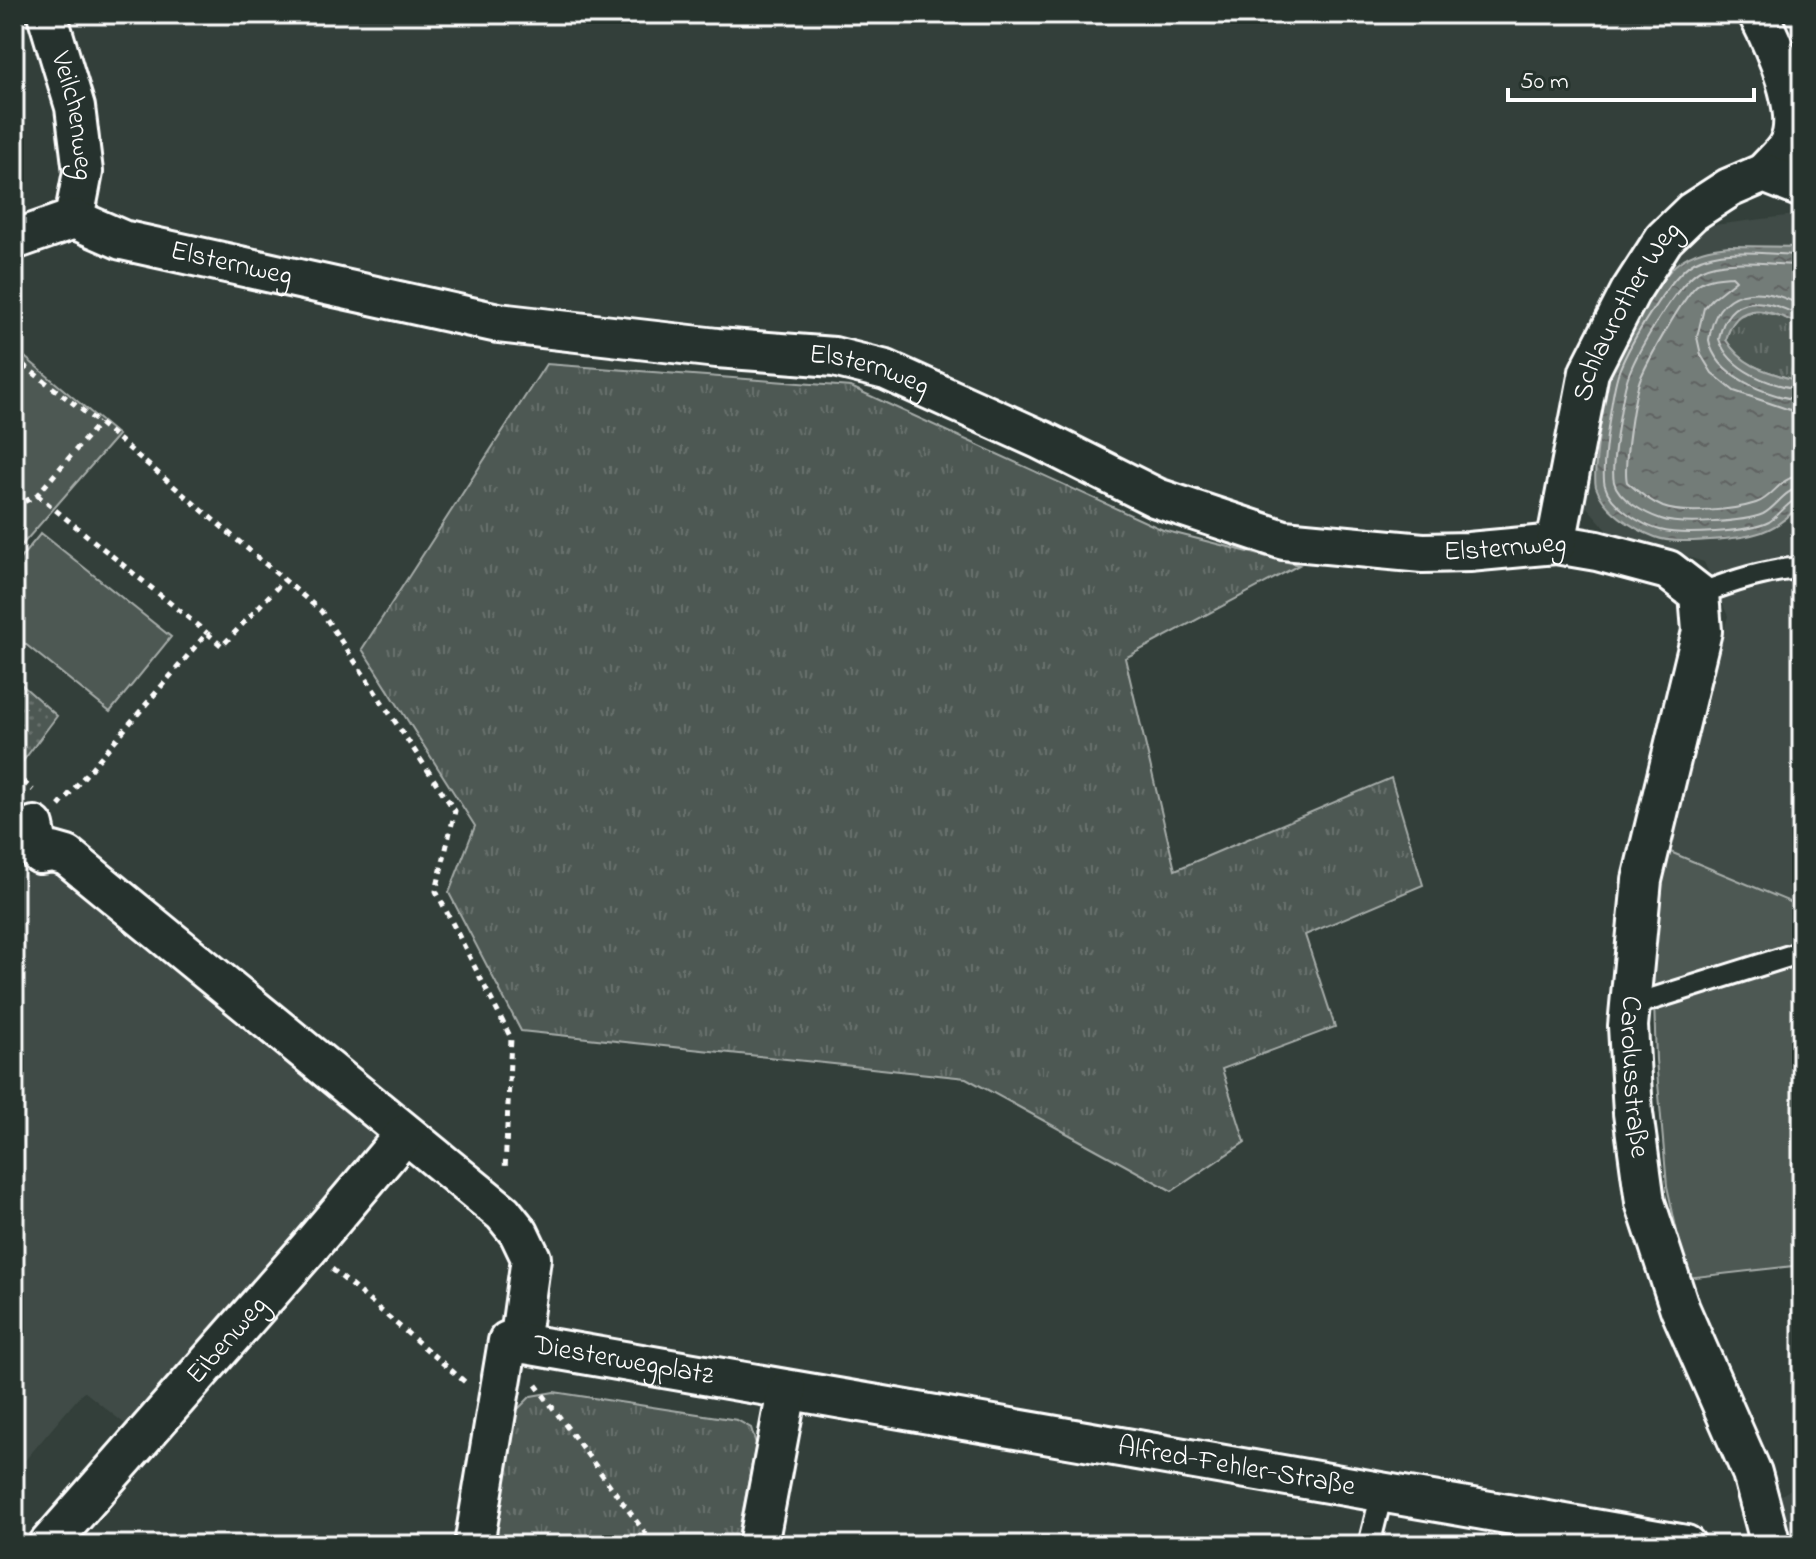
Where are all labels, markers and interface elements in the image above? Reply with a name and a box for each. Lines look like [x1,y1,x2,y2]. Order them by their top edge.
street label: Veilchenweg [39,46,104,185]
scale bar [1508,52,1754,102]
text: 50 m [1520,65,1569,100]
street label: Schlaurother Weg [1563,212,1691,405]
street label: Elsternweg [166,231,296,298]
street label: Elsternweg [808,335,936,407]
street label: Elsternweg [1443,523,1570,573]
street label: Carolusstraße [1608,994,1659,1161]
street label: Eibenweg [177,1287,278,1394]
street label: Diesterwegplatz [529,1325,717,1397]
street label: Alfred-Fehler-Straße [1114,1426,1359,1508]

